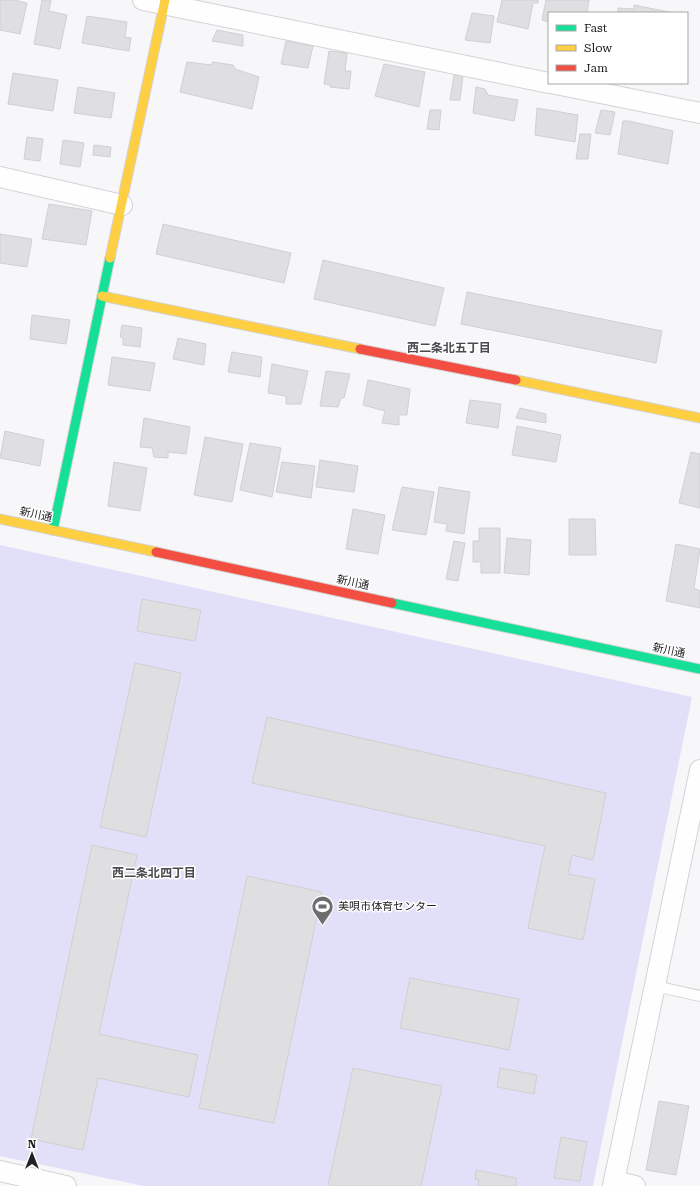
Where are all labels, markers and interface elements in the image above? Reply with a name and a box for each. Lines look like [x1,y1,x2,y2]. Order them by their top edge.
legend [548,12,688,84]
text: Fast [584,21,608,35]
text: Slow [584,41,612,55]
text: Jam [584,61,608,75]
district label: 西二条北五丁目 [407,341,491,355]
street label: 新川通 [18,505,53,524]
street label: 新川通 [335,573,370,592]
street label: 新川通 [651,641,686,660]
district label: 西二条北四丁目 [112,866,196,880]
sports icon: 美唄市体育センター [310,893,336,926]
place label: 美唄市体育センター [338,900,437,913]
north arrow [12,1134,52,1174]
text: N [28,1138,37,1151]

